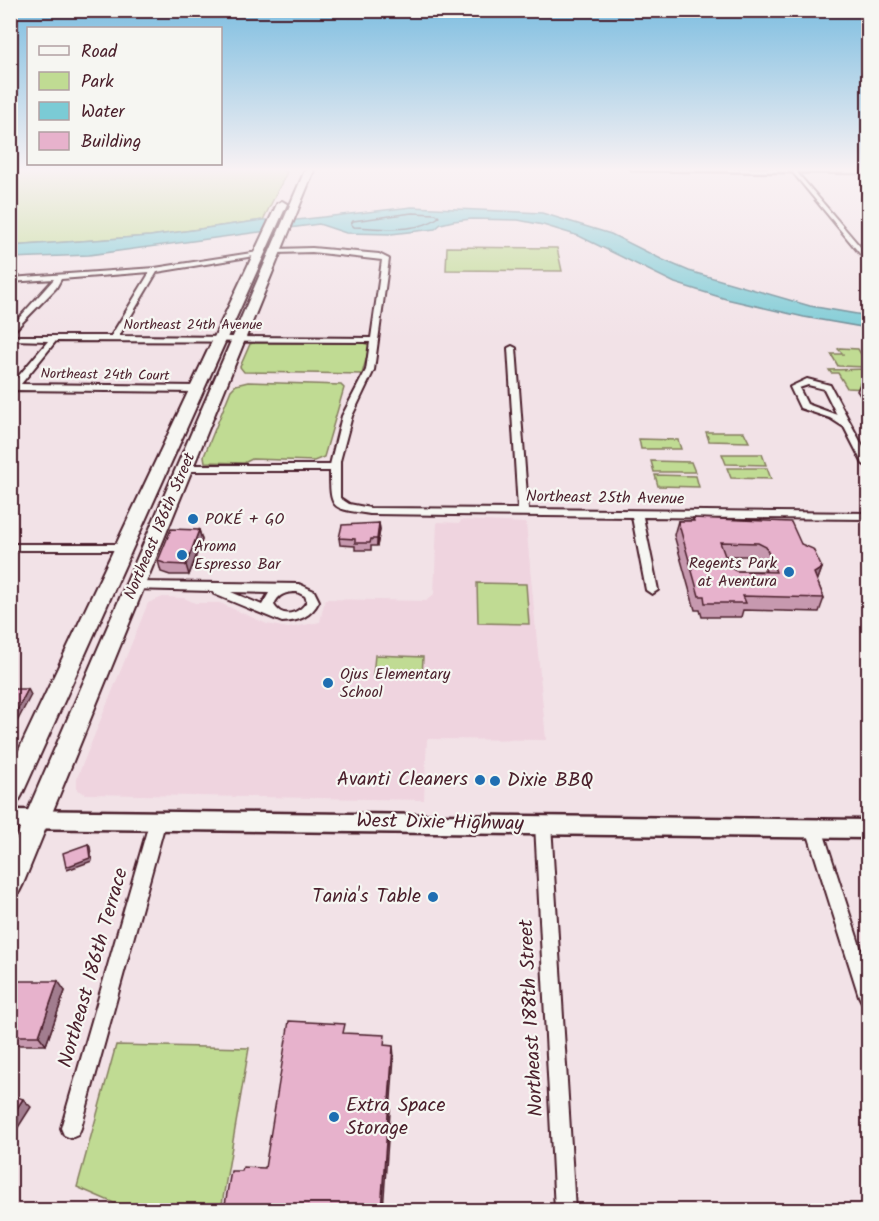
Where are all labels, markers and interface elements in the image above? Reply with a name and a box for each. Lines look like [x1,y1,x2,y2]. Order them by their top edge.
legend [27,27,222,165]
text: Road [81,38,118,67]
text: Park [81,68,114,97]
text: Water [81,98,126,127]
text: Building [81,128,141,157]
street label: Northeast 24th Avenue [124,314,263,336]
street label: Northeast 24th Court [40,363,170,387]
street label: Northeast 186th Street [118,448,203,603]
street label: Northeast 25th Avenue [526,484,684,512]
place label: POKÉ + GO [205,507,285,532]
marker: POKÉ + GO [186,512,200,526]
place label: Aroma Espresso Bar [194,534,282,577]
marker: Aroma Espresso Bar [175,548,189,562]
place label: Regents Park at Aventura [689,551,777,594]
marker: Regents Park at Aventura [782,565,796,579]
place label: Ojus Elementary School [340,662,451,705]
marker: Ojus Elementary School [321,676,335,690]
place label: Avanti Cleaners [337,764,468,796]
place label: Dixie BBQ [507,765,593,797]
marker: Avanti Cleaners [473,773,487,787]
marker: Dixie BBQ [488,774,502,788]
street label: West Dixie Highway [356,806,525,840]
street label: Northeast 186th Terrace [50,864,138,1072]
place label: Tania's Table [312,881,421,913]
marker: Tania's Table [426,890,440,904]
street label: Northeast 188th Street [511,918,553,1118]
place label: Extra Space Storage [346,1090,445,1145]
marker: Extra Space Storage [327,1110,341,1124]

